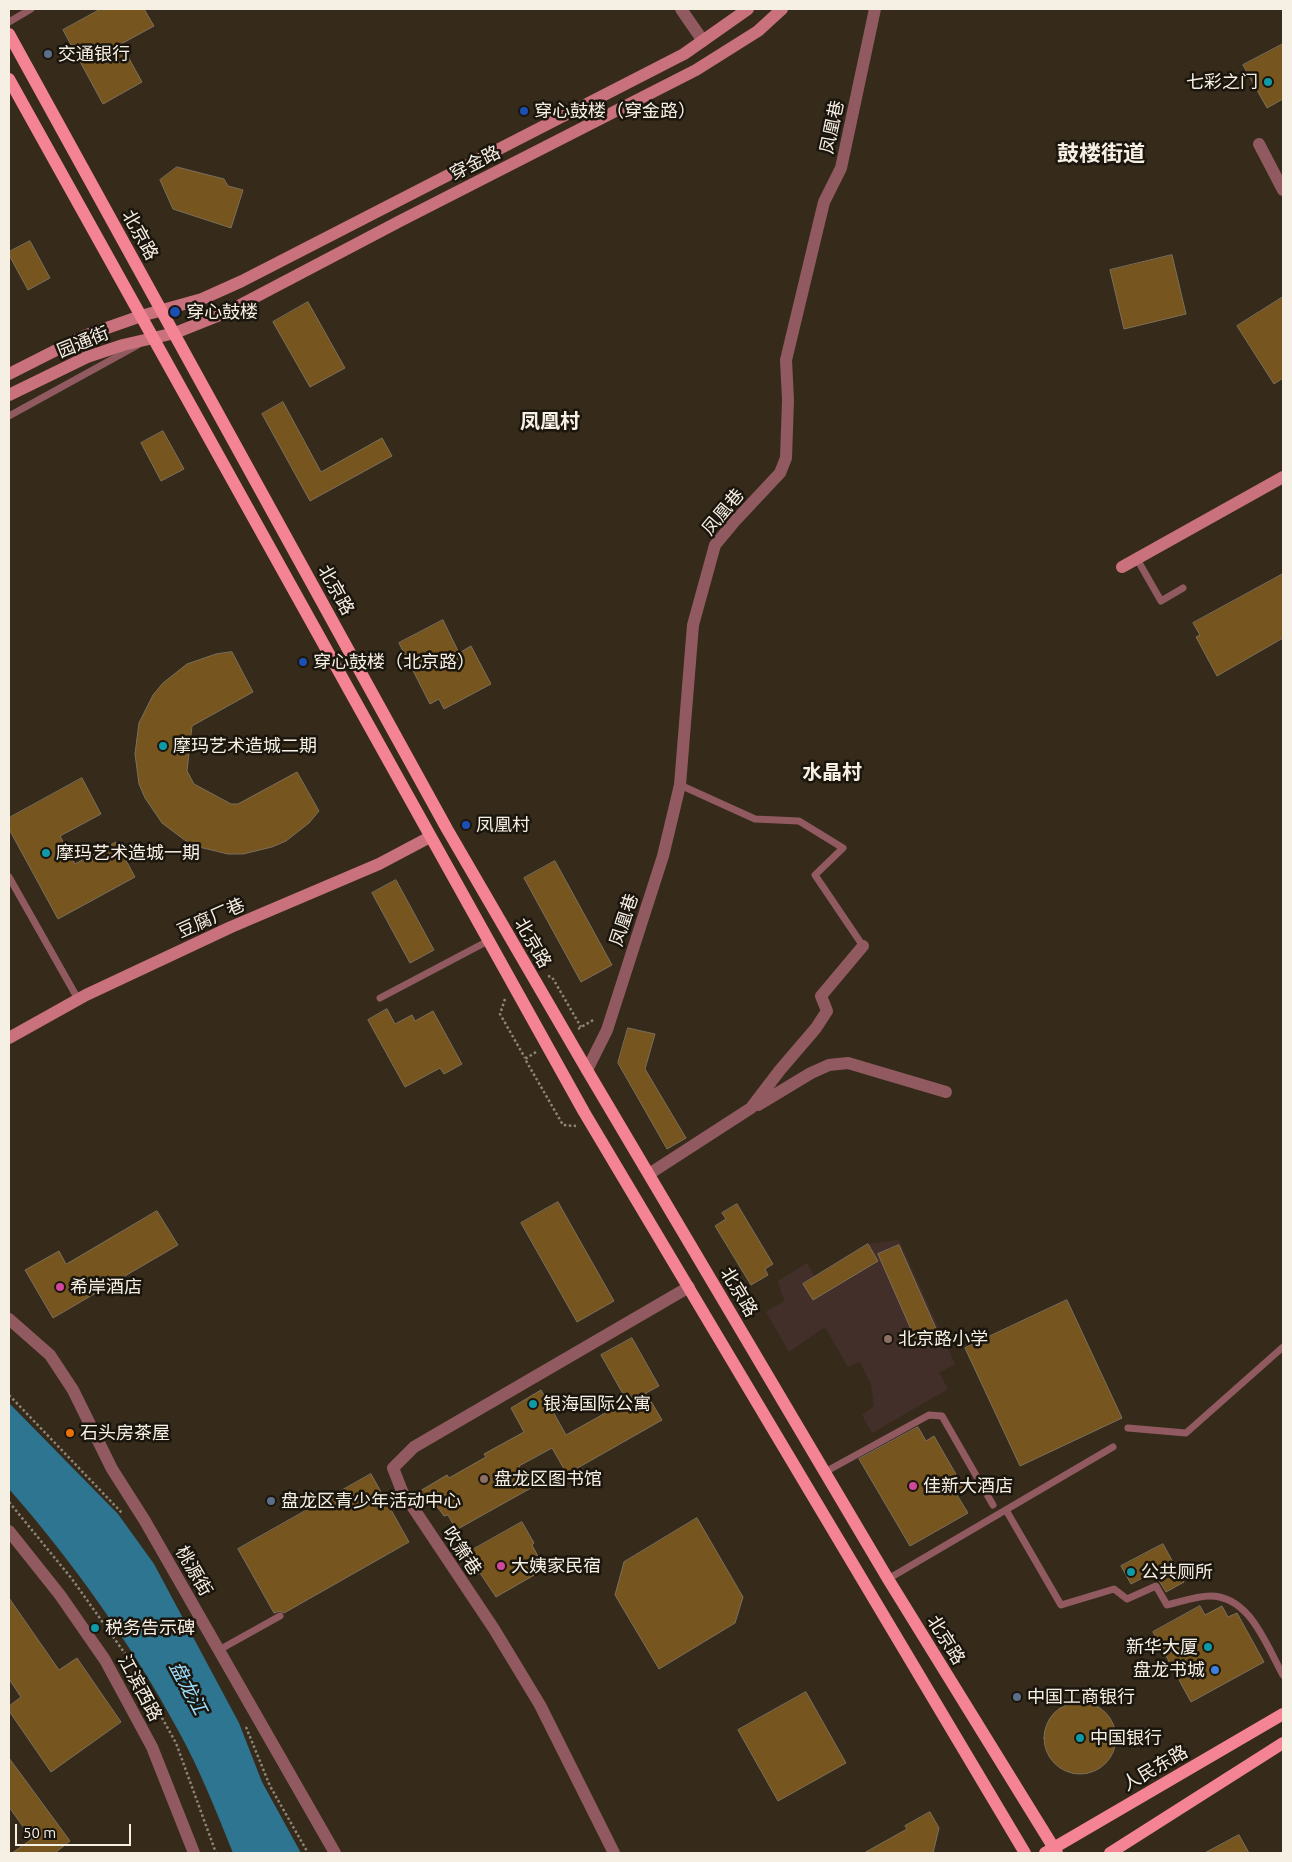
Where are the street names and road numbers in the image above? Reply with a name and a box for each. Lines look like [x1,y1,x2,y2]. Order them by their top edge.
street label: 凤凰巷 [816,98,848,156]
street label: 穿金路 [446,141,504,185]
street label: 北京路 [117,206,163,264]
street label: 园通街 [54,322,112,362]
street label: 凤凰巷 [697,484,749,540]
street label: 北京路 [313,561,359,619]
street label: 凤凰巷 [605,891,643,949]
street label: 豆腐厂巷 [174,893,248,943]
street label: 北京路 [510,914,556,972]
street label: 北京路 [716,1263,762,1321]
street label: 吹箫巷 [438,1523,486,1579]
street label: 桃源街 [171,1542,217,1600]
street label: 北京路 [923,1611,969,1669]
street label: 江滨西路 [114,1651,166,1725]
street label: 人民东路 [1118,1741,1192,1795]

